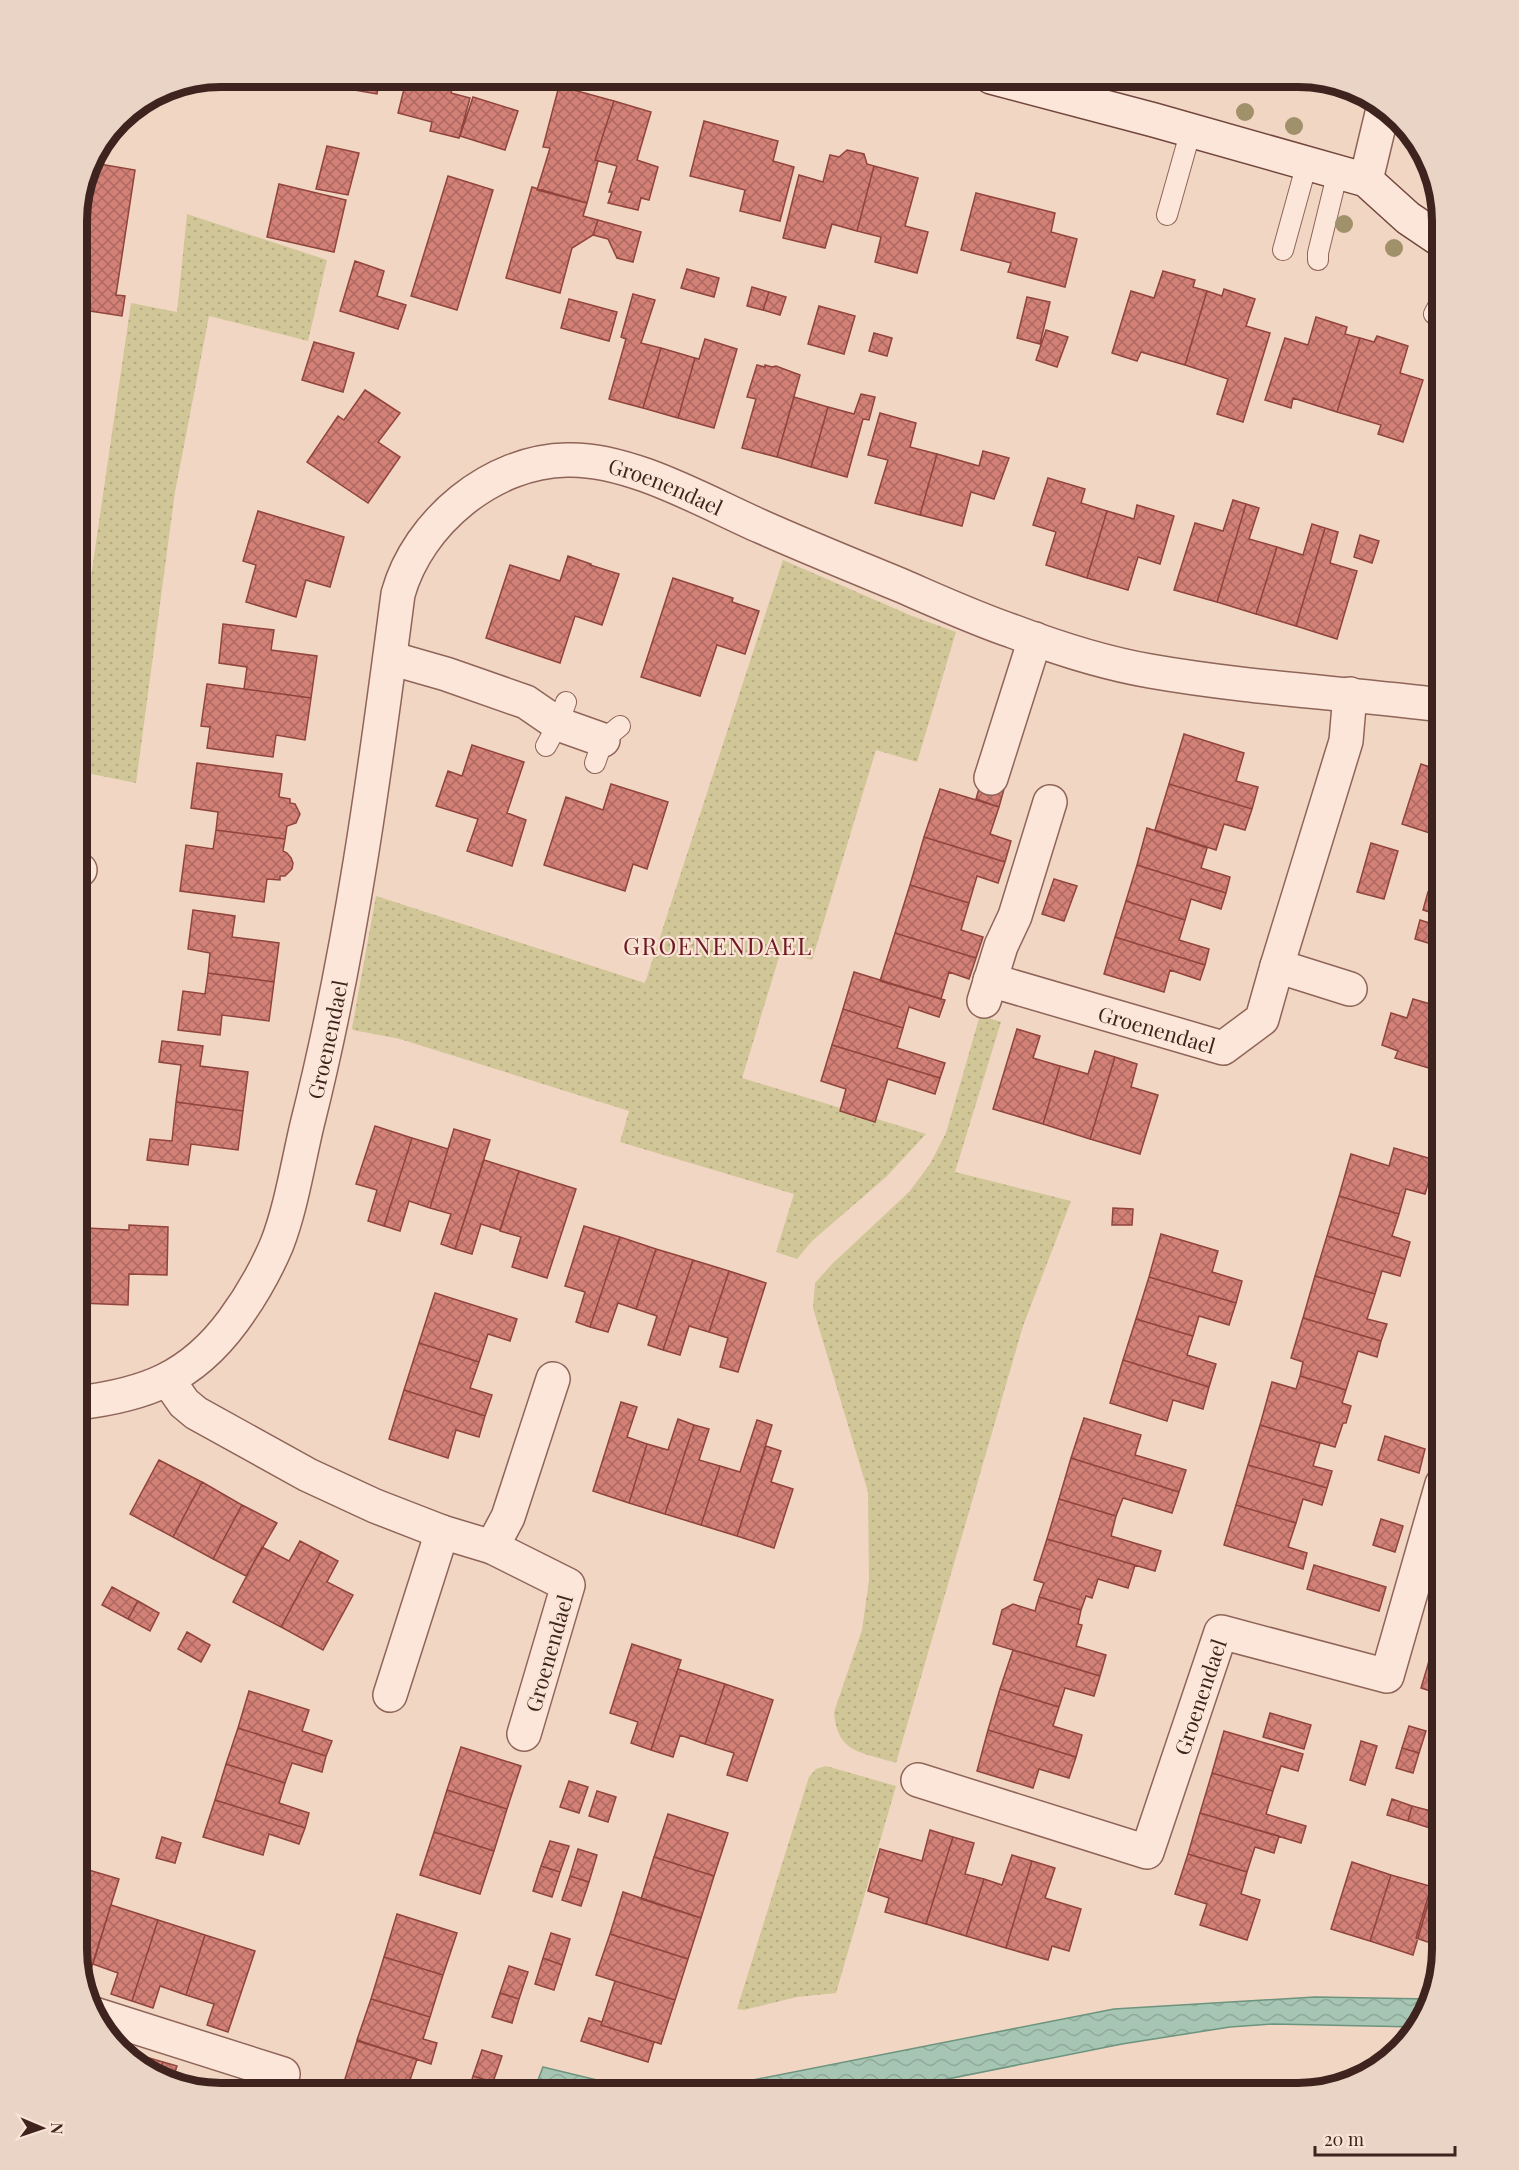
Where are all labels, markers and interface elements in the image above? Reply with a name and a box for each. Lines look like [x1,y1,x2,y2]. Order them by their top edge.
street label: Groenendael [606,451,728,521]
district label: GROENENDAEL [623,929,813,961]
street label: Groenendael [300,977,353,1102]
street label: Groenendael [1095,998,1219,1059]
street label: Groenendael [518,1591,578,1715]
street label: Groenendael [1167,1635,1232,1758]
north arrow [12,2098,72,2158]
scale bar [1315,2119,1454,2157]
text: N [47,2122,68,2135]
text: 20 m [1324,2127,1364,2151]

